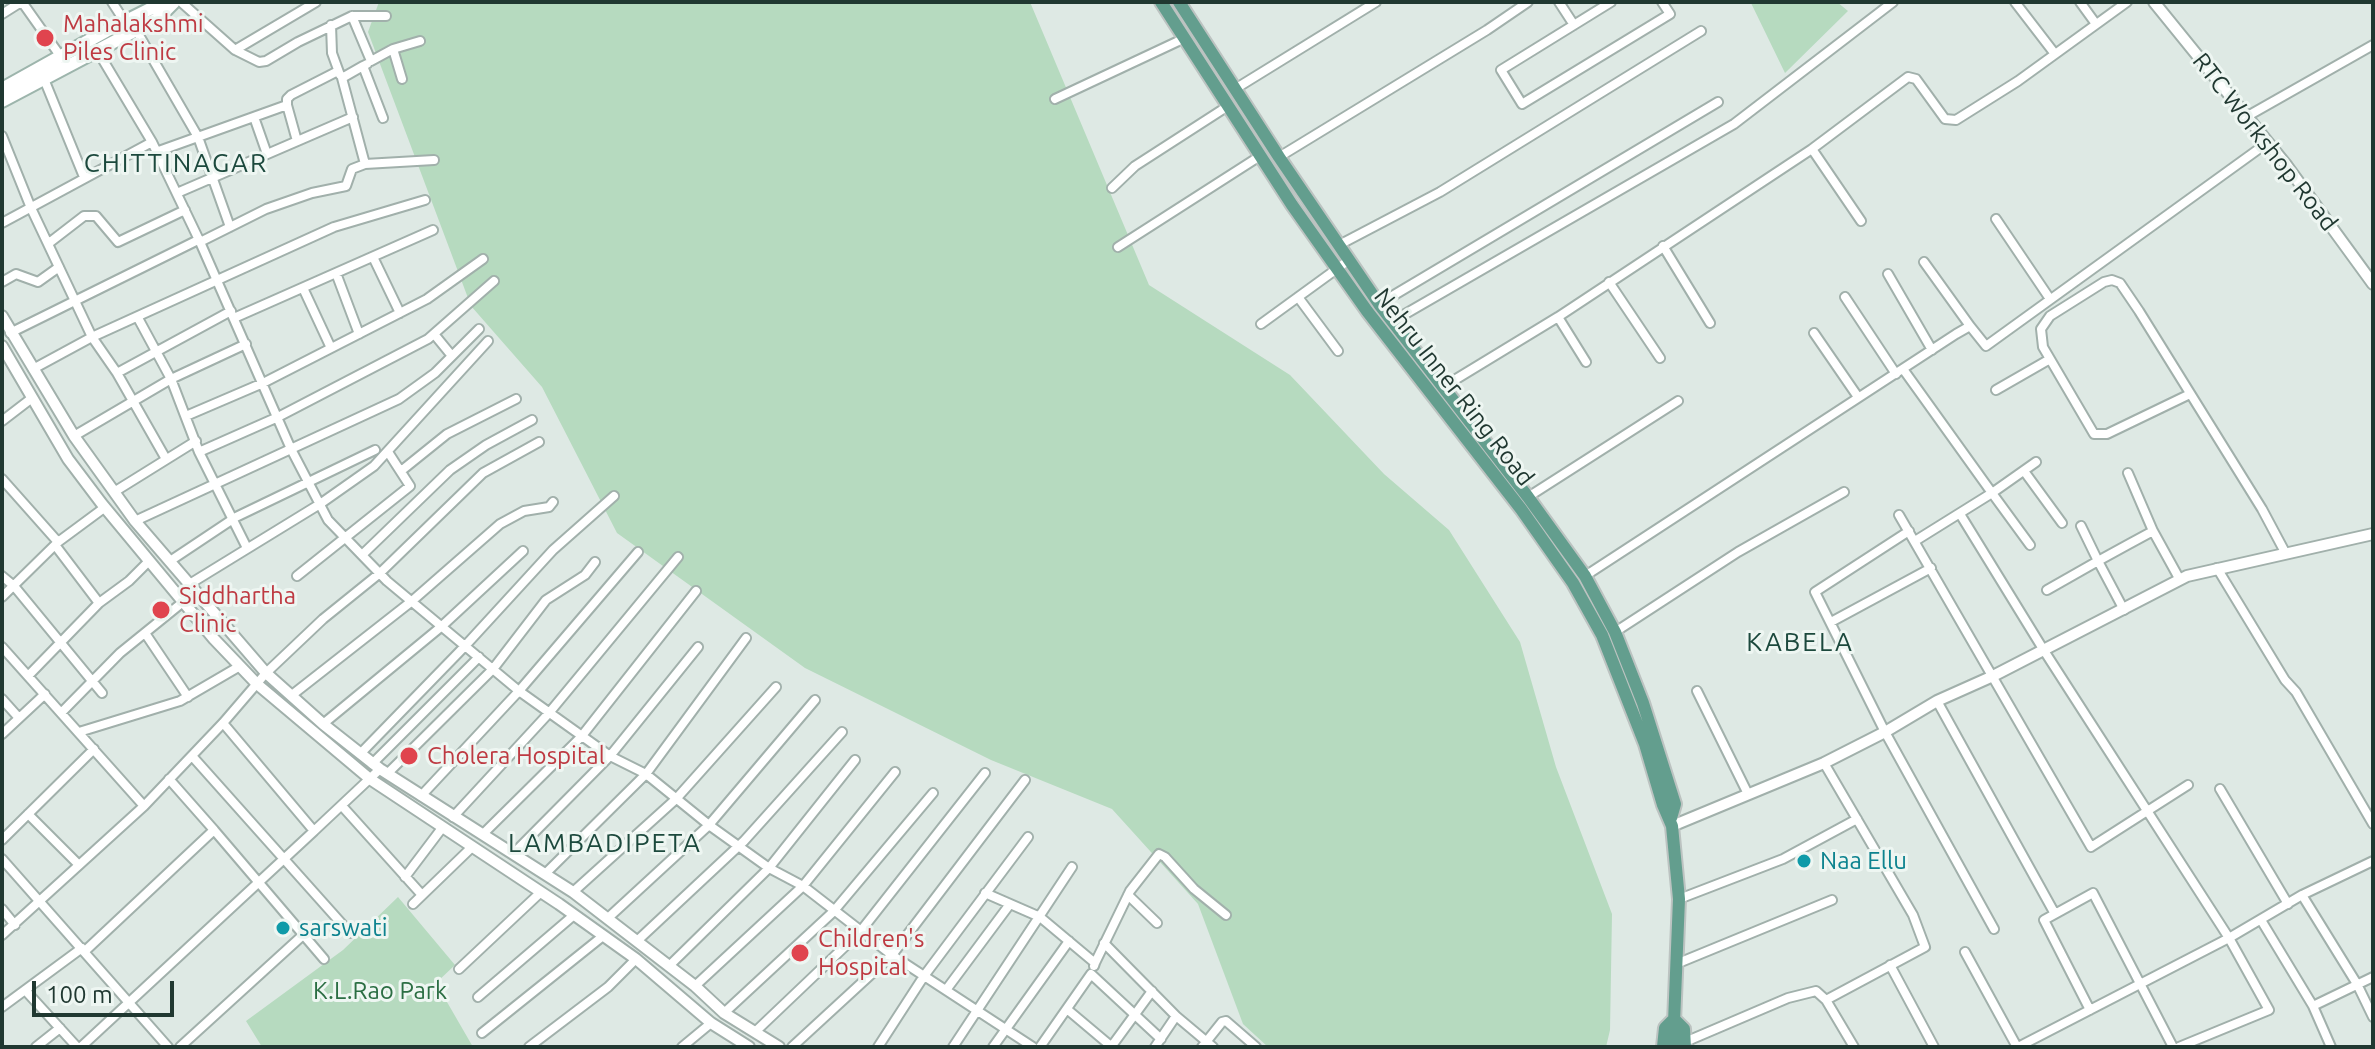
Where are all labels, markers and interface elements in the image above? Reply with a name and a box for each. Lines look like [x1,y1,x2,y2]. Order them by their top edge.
place label: Mahalakshmi Piles Clinic [63,10,204,66]
marker: Mahalakshmi Piles Clinic [34,27,56,49]
street label: RTC Workshop Road [2186,47,2344,237]
district label: CHITTINAGAR [84,147,268,179]
street label: Nehru Inner Ring Road [1368,282,1540,492]
place label: Siddhartha Clinic [179,582,296,638]
marker: Siddhartha Clinic [150,599,172,621]
district label: KABELA [1746,626,1854,658]
place label: Cholera Hospital [427,742,605,770]
marker: Cholera Hospital [398,745,420,767]
district label: LAMBADIPETA [508,827,702,859]
place label: Naa Ellu [1820,847,1907,875]
marker: Naa Ellu [1795,852,1813,870]
place label: sarswati [299,914,387,942]
marker: sarswati [274,919,292,937]
place label: Children's Hospital [818,925,924,981]
marker: Children's Hospital [789,942,811,964]
scale bar [36,965,178,1015]
park label: K.L.Rao Park [313,977,447,1005]
text: 100 m [46,981,113,1008]

